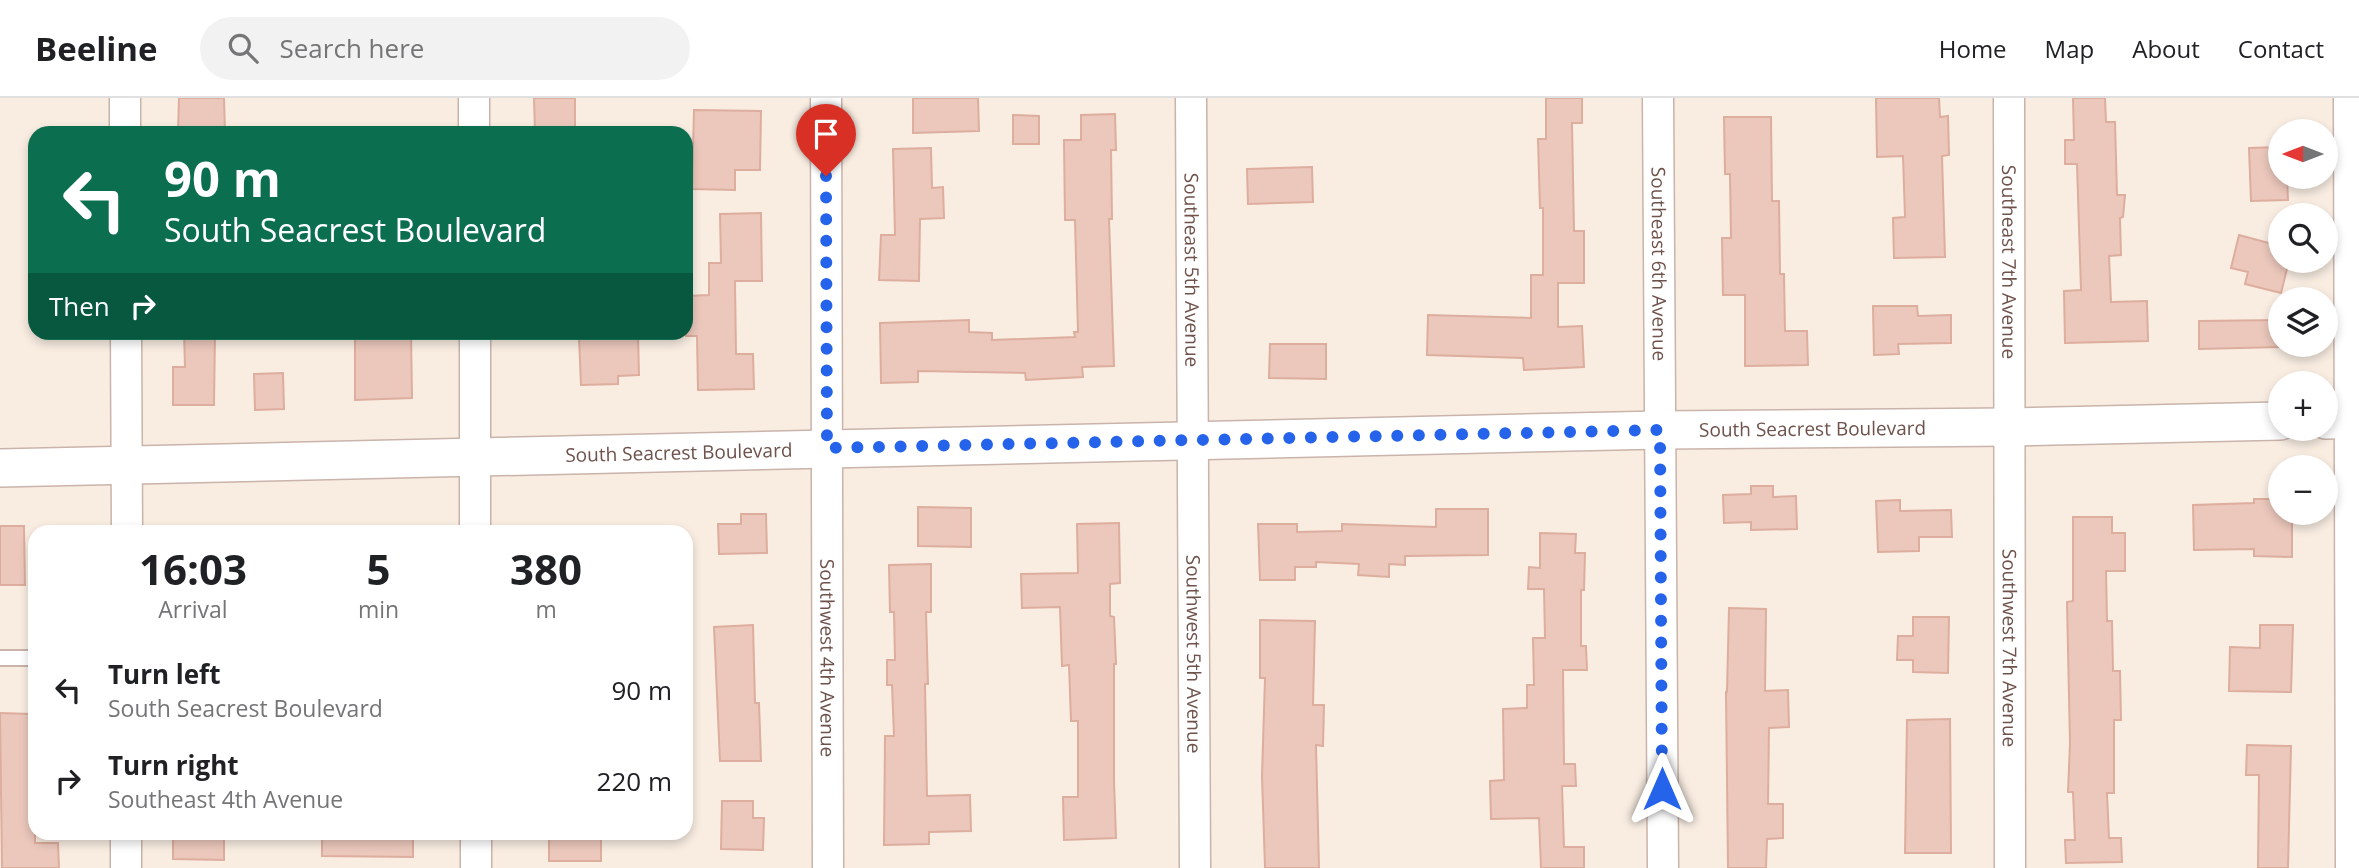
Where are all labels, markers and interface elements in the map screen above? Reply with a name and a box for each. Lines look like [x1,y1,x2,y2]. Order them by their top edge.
search box [200,17,690,80]
text: Beeline [35,26,158,71]
icon: search [224,29,262,67]
text: Search here [280,30,424,66]
text: Home [1939,32,2007,65]
text: Map [2045,32,2094,65]
text: About [2132,32,2200,65]
text: Contact [2238,32,2324,65]
pin [796,104,856,176]
icon: arrive [807,115,845,153]
north arrow [2268,119,2338,189]
map controls [2268,119,2338,525]
text: 90 m [164,145,281,211]
icon: left [49,154,140,245]
street label: Southeast 7th Avenue [1996,165,2022,359]
street label: Southeast 6th Avenue [1645,167,1673,361]
street label: Southeast 5th Avenue [1178,173,1205,367]
button: search [2268,203,2338,273]
text: South Seacrest Boulevard [164,208,546,251]
icon: right [124,287,162,325]
button: layers [2268,287,2338,357]
text: Then [49,288,110,324]
button: + [2268,371,2338,441]
street label: South Seacrest Boulevard [1699,415,1926,443]
street label: South Seacrest Boulevard [565,437,793,468]
button: − [2268,455,2338,525]
text: 16:03 [139,540,247,597]
text: 5 [366,540,391,597]
text: 380 [510,540,582,597]
street label: Southwest 7th Avenue [1997,549,2023,747]
street label: Southwest 5th Avenue [1180,555,1207,753]
street label: Southwest 4th Avenue [814,559,841,757]
text: Arrival [158,593,228,625]
text: min [358,593,399,625]
text: m [535,593,557,625]
text: Turn left [108,656,220,692]
icon: left [49,671,87,709]
text: 90 m [611,672,672,708]
text: South Seacrest Boulevard [108,692,383,724]
text: Turn right [108,747,239,783]
position arrow [1625,752,1699,826]
icon: right [49,762,87,800]
text: 220 m [597,763,672,799]
text: Southeast 4th Avenue [108,783,343,815]

